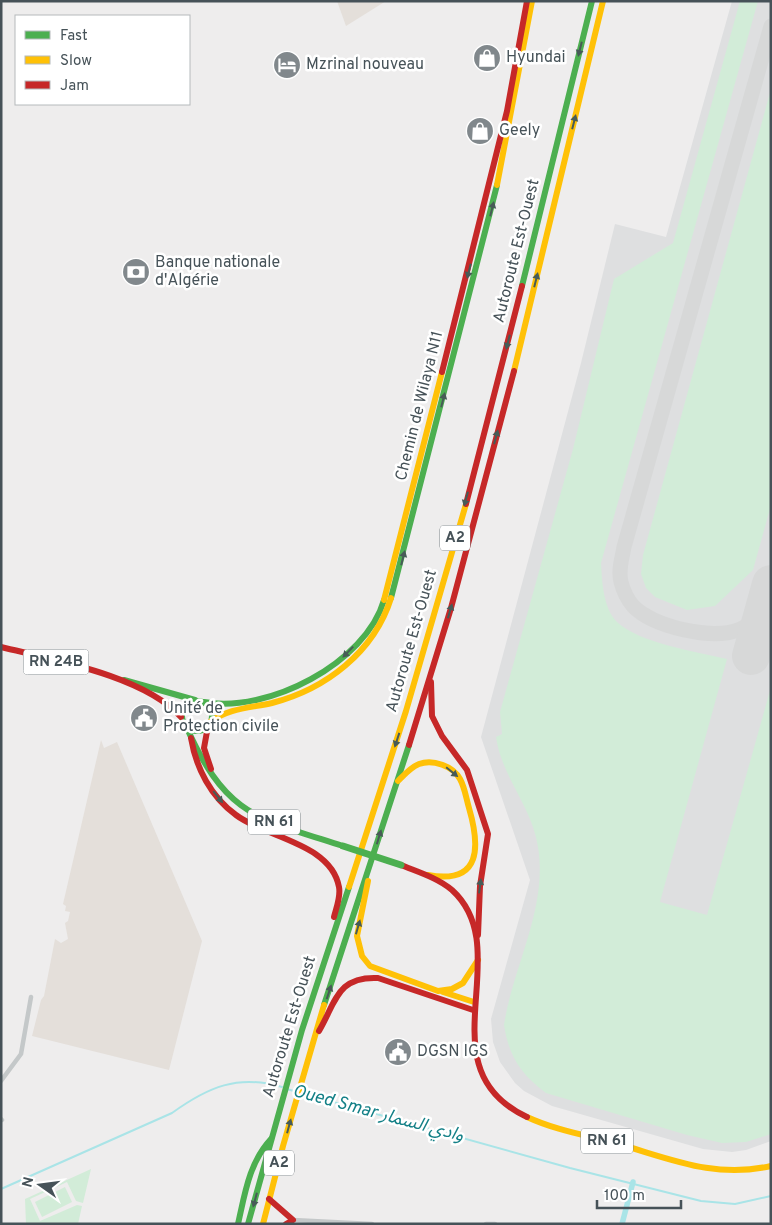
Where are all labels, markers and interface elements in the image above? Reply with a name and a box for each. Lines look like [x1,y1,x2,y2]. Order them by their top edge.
legend [15,15,190,105]
text: Fast [60,27,88,46]
one-way arrow [576,41,584,56]
shop icon: Hyundai [472,43,502,73]
place label: Hyundai [506,48,566,68]
hotel icon: Mzrinal nouveau [272,50,302,80]
text: Slow [60,52,92,71]
place label: Mzrinal nouveau [306,55,424,75]
text: Jam [60,77,89,96]
one-way arrow [570,114,578,129]
shop icon: Geely [465,116,495,146]
place label: Geely [499,121,540,141]
street label: Autoroute Est-Ouest [489,177,545,325]
one-way arrow [488,201,496,216]
place label: Banque nationale d'Algérie [155,253,280,291]
bank icon: Banque nationale d'Algérie [121,257,151,287]
one-way arrow [464,264,472,279]
one-way arrow [532,272,540,287]
street label: Chemin de Wilaya N11 [392,329,448,483]
one-way arrow [504,335,512,350]
one-way arrow [439,393,447,408]
one-way arrow [492,430,500,445]
one-way arrow [462,492,470,507]
road number: A2 [440,526,470,550]
one-way arrow [399,550,407,565]
street label: Autoroute Est-Ouest [382,567,442,715]
one-way arrow [446,604,454,619]
one-way arrow [343,645,355,657]
road number: RN 24B [23,650,88,674]
place label: Unité de Protection civile [163,699,279,737]
public building icon: Unité de Protection civile [129,703,159,733]
one-way arrow [393,732,401,747]
one-way arrow [446,767,459,778]
one-way arrow [212,791,223,804]
road number: RN 61 [248,810,300,834]
one-way arrow [376,830,384,845]
one-way arrow [476,878,484,894]
one-way arrow [355,919,363,934]
street label: Autoroute Est-Ouest [259,954,321,1100]
one-way arrow [325,984,333,999]
public building icon: DGSN IGS [383,1037,413,1067]
place label: DGSN IGS [417,1042,488,1062]
water label: Oued Smar وادي السمار [290,1080,466,1149]
one-way arrow [285,1118,293,1133]
road number: RN 61 [581,1128,633,1154]
road number: A2 [264,1150,294,1176]
north arrow [15,1160,65,1210]
text: N [19,1175,38,1189]
scale bar [597,1178,681,1210]
text: 100 m [604,1187,645,1206]
one-way arrow [250,1193,258,1208]

